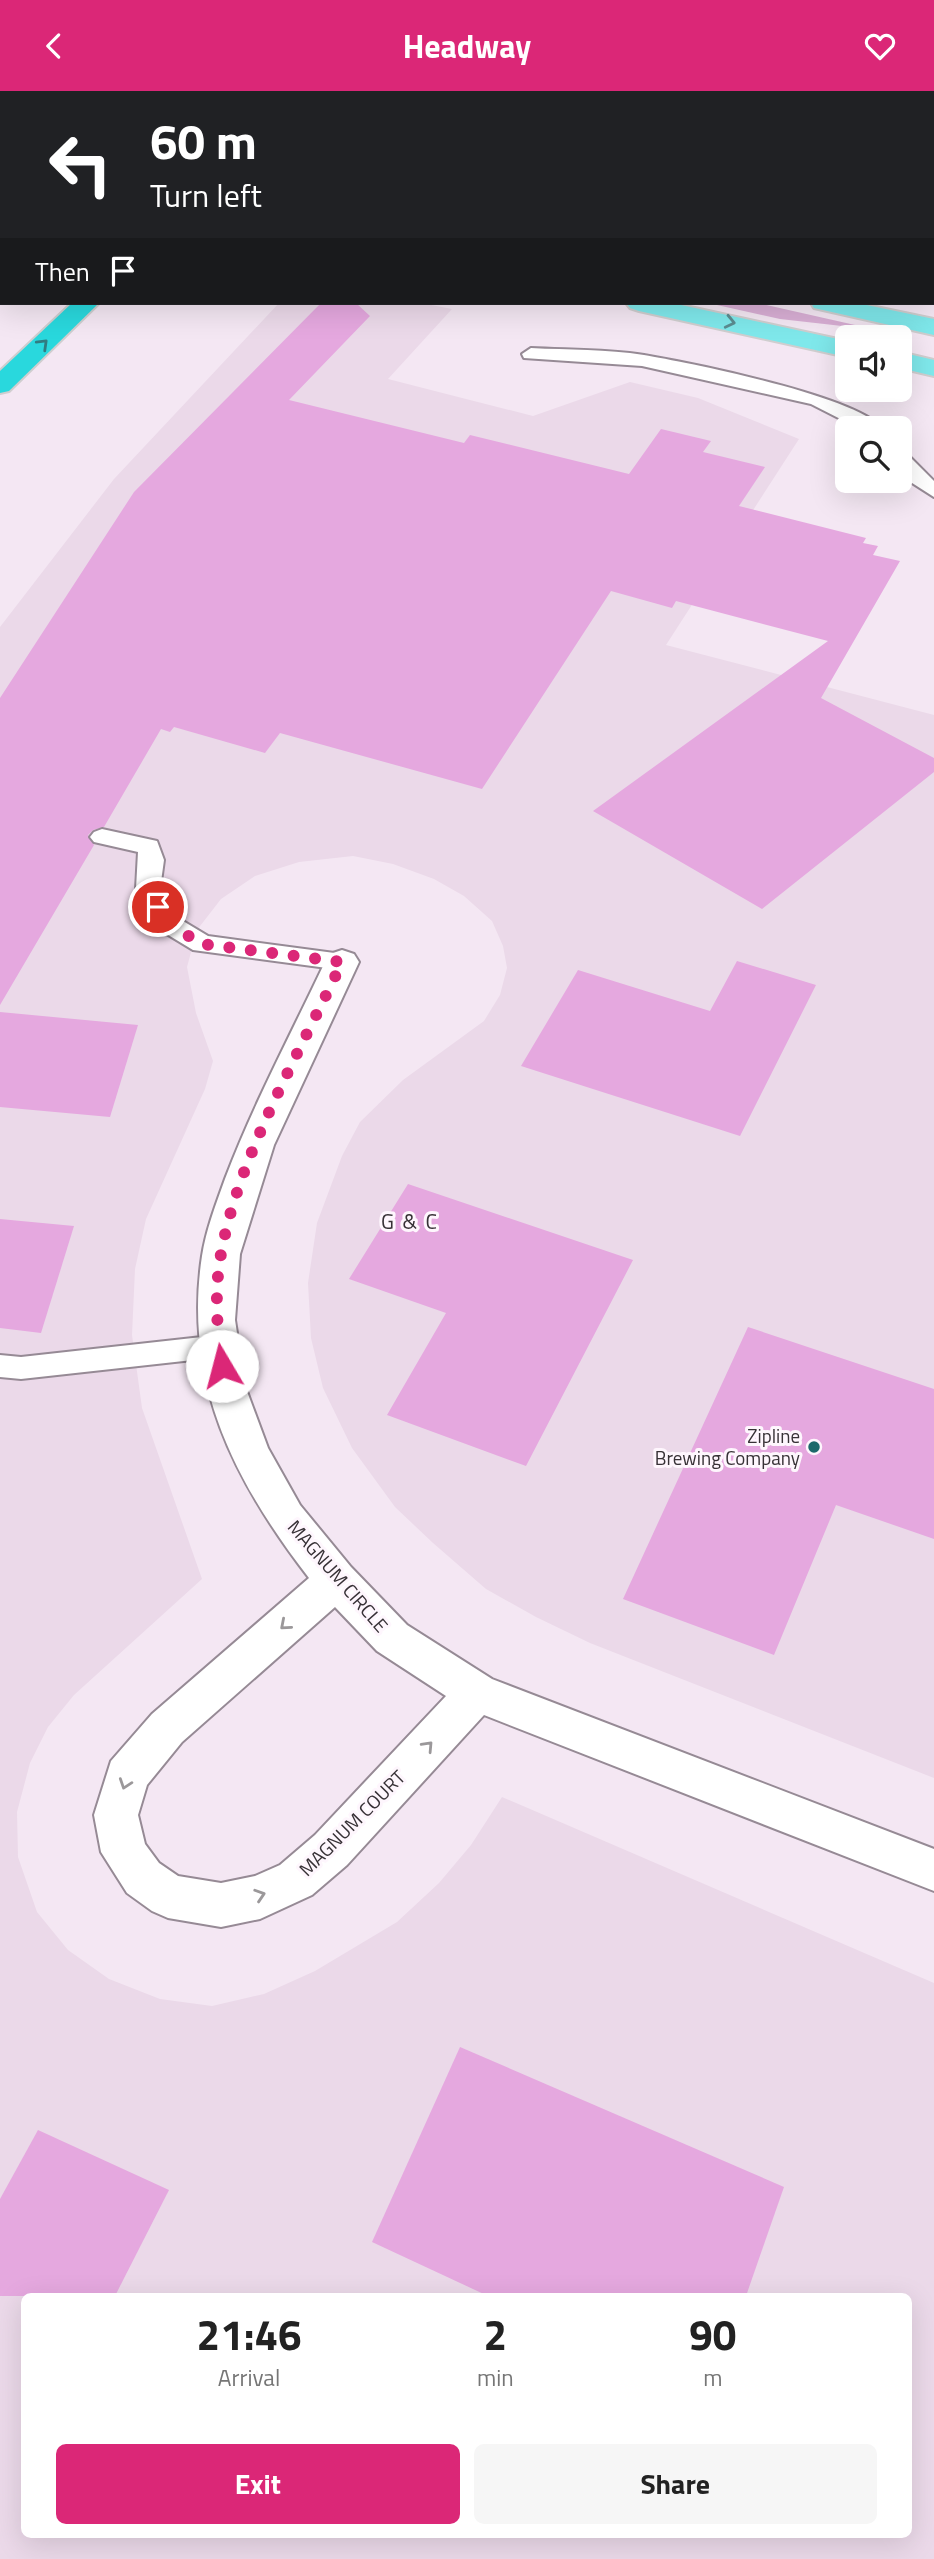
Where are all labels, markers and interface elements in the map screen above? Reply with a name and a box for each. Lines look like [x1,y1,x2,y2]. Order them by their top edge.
text: Headway [403,22,531,70]
icon: back [35,27,73,65]
icon: heart [861,27,899,65]
text: 60 m [150,103,257,178]
icon: left [35,119,126,210]
text: Turn left [150,171,262,219]
text: Then [35,252,90,291]
icon: arrive [104,252,142,290]
one-way arrow [724,314,736,329]
map controls [835,325,912,493]
button: sound [835,325,912,402]
one-way arrow [35,340,48,353]
button: search [835,416,912,493]
pin [128,877,188,937]
icon: arrive [139,888,177,926]
district label: G & C [381,1205,439,1237]
position arrow [185,1329,259,1403]
place label: Zipline Brewing Company [655,1421,800,1472]
marker: Zipline Brewing Company [806,1439,822,1455]
street label: MAGNUM CIRCLE [281,1513,395,1638]
one-way arrow [280,1617,293,1629]
one-way arrow [419,1741,432,1754]
street label: MAGNUM COURT [292,1763,412,1883]
one-way arrow [119,1778,133,1790]
one-way arrow [253,1889,265,1904]
text: 21:46 [197,2302,301,2366]
text: 2 [484,2302,507,2366]
text: 90 [689,2302,736,2366]
text: Arrival [218,2360,280,2395]
text: min [477,2360,514,2395]
text: m [703,2360,722,2395]
button: Exit [56,2444,460,2524]
button: Share [474,2444,877,2524]

